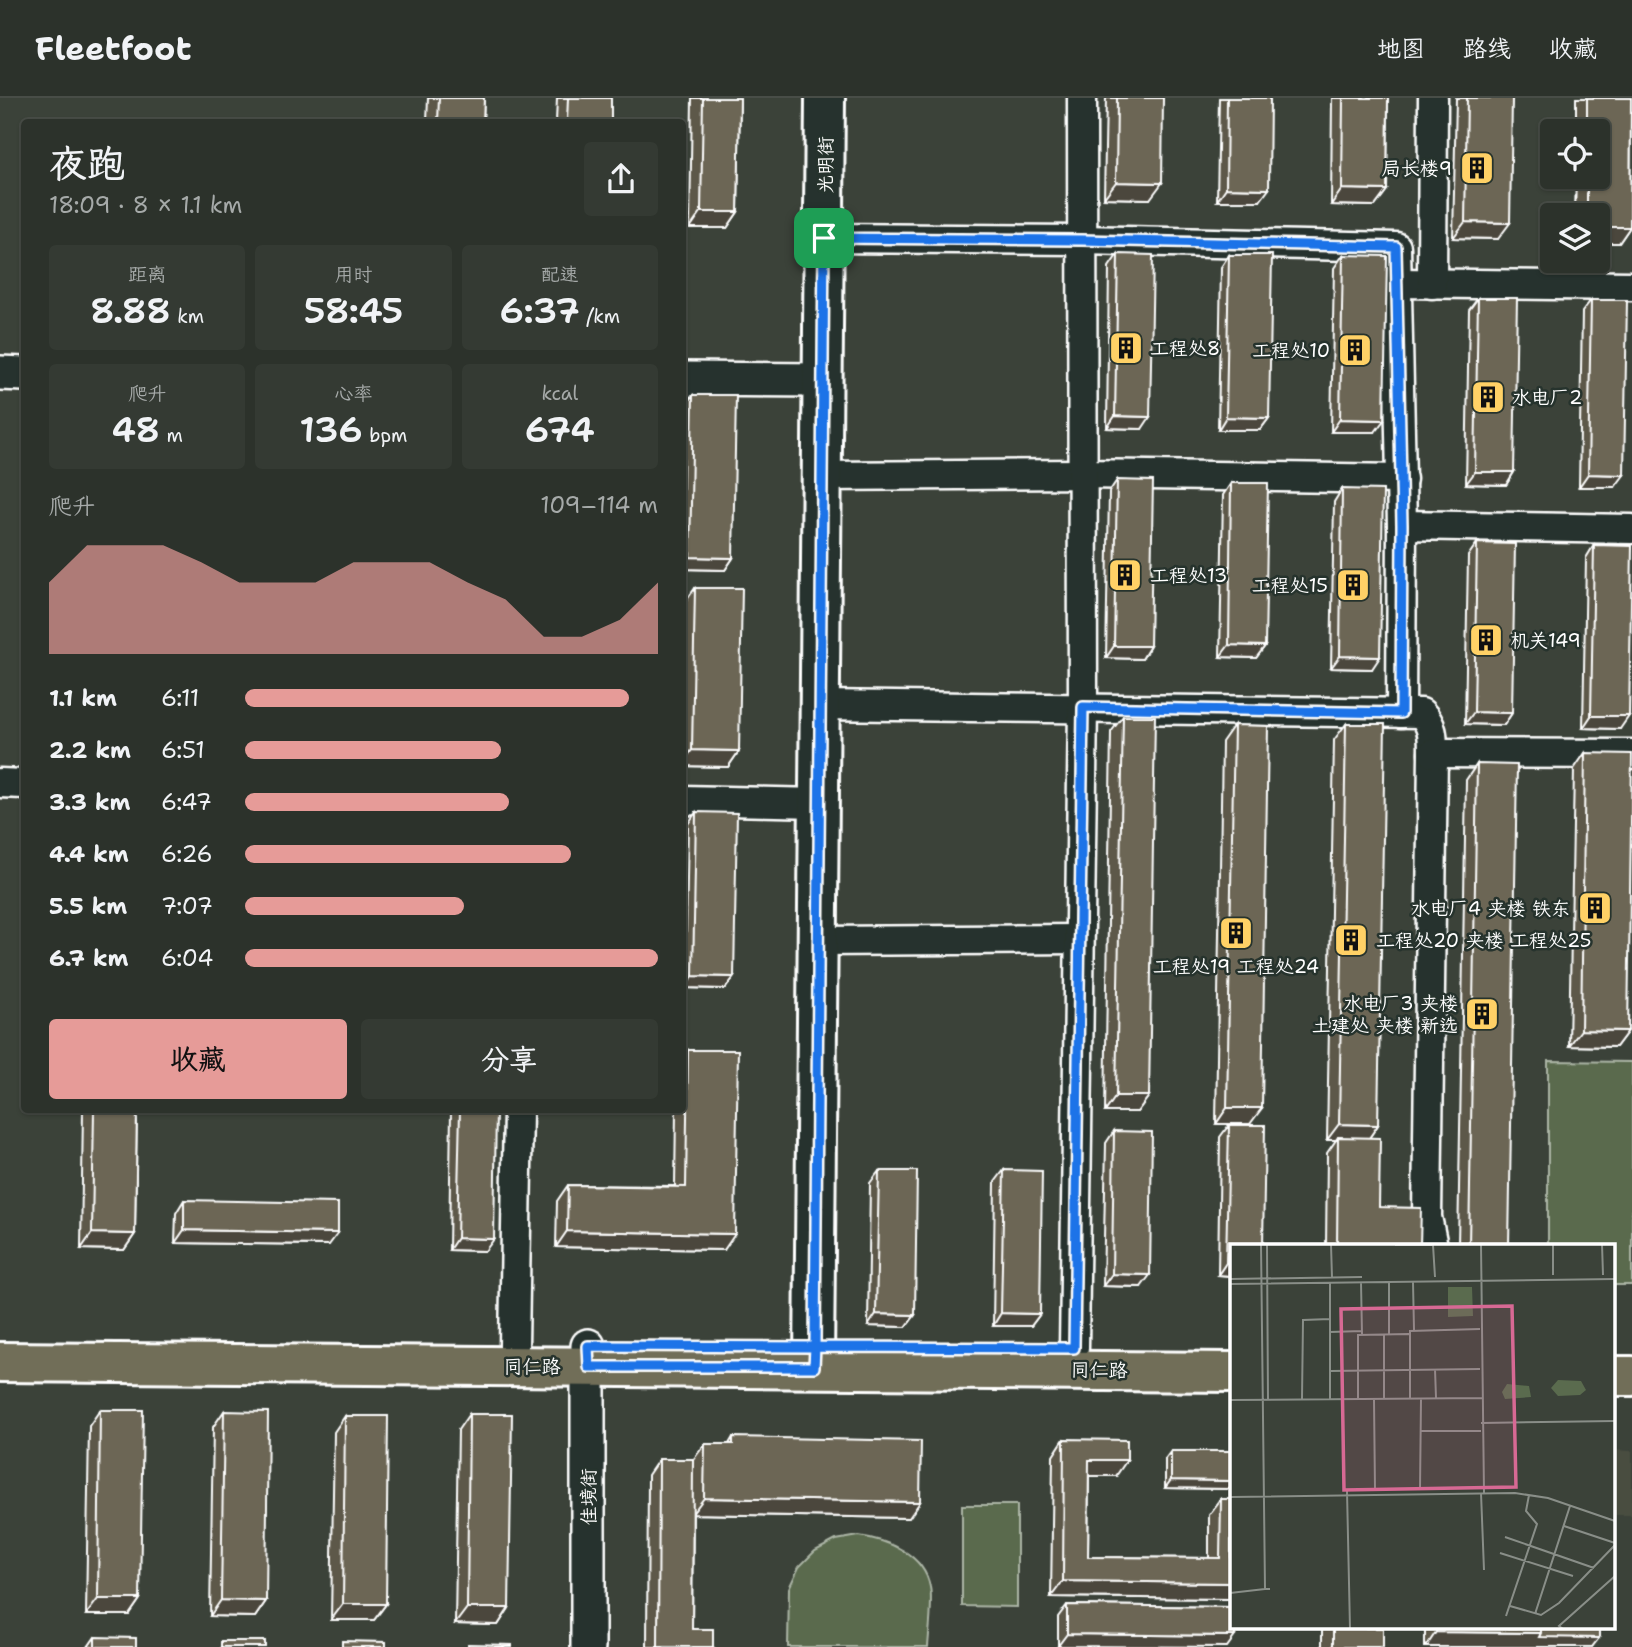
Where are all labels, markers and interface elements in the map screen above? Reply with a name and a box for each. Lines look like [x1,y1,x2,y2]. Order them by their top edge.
text: Fleetfoot [35,26,192,71]
text: 地图 [1377,33,1425,65]
text: 路线 [1463,33,1511,65]
text: 收藏 [1549,33,1597,65]
map controls [1540,119,1610,273]
button: locate [1540,119,1610,189]
street label: 光明街 [813,136,838,194]
text: 夜跑 [49,138,125,189]
button: share [584,142,658,216]
building icon: 局长楼9 [1458,149,1496,187]
place label: 局长楼9 [1382,156,1452,181]
text: 18:09 · 8 × 1.1 km [49,190,242,220]
button: layers [1540,203,1610,273]
pin [794,208,854,268]
icon: arrive [805,219,843,257]
text: 距离 [128,262,166,287]
text: 用时 [334,262,373,287]
text: 配速 [541,262,579,287]
text: 8.88 [90,287,171,334]
text: 58:45 [304,287,403,334]
text: 6:37 [500,287,580,334]
text: km [171,304,204,329]
text: /km [580,304,620,329]
building icon: 工程处8 [1107,329,1145,367]
building icon: 工程处10 [1336,331,1374,369]
place label: 工程处8 [1150,336,1220,361]
place label: 工程处10 [1252,338,1330,363]
building icon: 水电厂2 [1469,378,1507,416]
text: 爬升 [128,381,166,406]
text: 心率 [334,381,373,406]
text: kcal [541,381,578,406]
place label: 水电厂2 [1512,385,1582,410]
text: 48 [111,406,160,453]
text: 136 [300,406,363,453]
text: 674 [525,406,595,453]
text: m [160,423,183,448]
text: bpm [363,423,407,448]
text: 109–114 m [540,490,658,520]
text: 爬升 [49,491,95,521]
building icon: 工程处13 [1106,556,1144,594]
place label: 工程处13 [1150,563,1227,588]
building icon: 工程处15 [1334,566,1372,604]
place label: 工程处15 [1252,573,1328,598]
building icon: 机关149 [1467,621,1505,659]
place label: 机关149 [1510,628,1581,653]
text: 1.1 km [49,683,117,713]
text: 6:11 [161,683,199,713]
text: 2.2 km [49,735,131,765]
text: 6:51 [161,735,205,765]
text: 3.3 km [49,787,130,817]
text: 6:47 [161,787,212,817]
text: 4.4 km [49,839,129,869]
text: 6:26 [161,839,213,869]
building icon: 水电厂4 夹楼 铁东 [1576,889,1614,927]
text: 5.5 km [49,891,127,921]
text: 7:07 [161,891,213,921]
place label: 水电厂4 夹楼 铁东 [1411,896,1570,921]
building icon: 工程处19 工程处24 [1217,914,1255,952]
building icon: 工程处20 夹楼 工程处25 [1332,921,1370,959]
place label: 工程处20 夹楼 工程处25 [1376,928,1592,953]
text: 6.7 km [49,943,128,973]
text: 6:04 [161,943,213,973]
place label: 工程处19 工程处24 [1153,954,1319,979]
place label: 水电厂3 夹楼 土建处 夹楼 新选 [1312,991,1458,1038]
building icon: 水电厂3 夹楼 土建处 夹楼 新选 [1463,995,1501,1033]
button: 收藏 [49,1019,347,1099]
button: 分享 [361,1019,658,1099]
inset map [1230,1244,1614,1630]
street label: 同仁路 [503,1354,561,1379]
street label: 同仁路 [1070,1357,1128,1383]
street label: 佳境街 [576,1468,601,1526]

